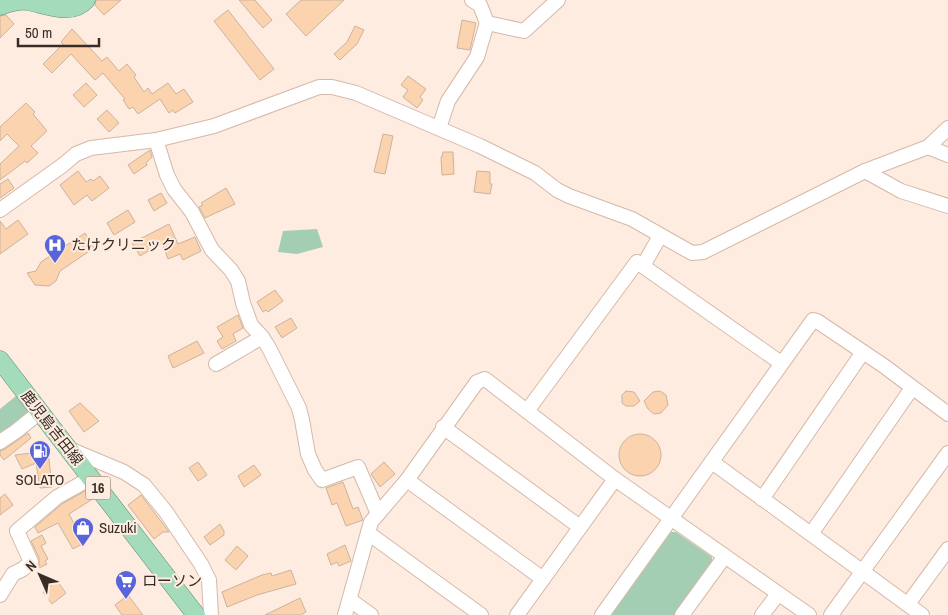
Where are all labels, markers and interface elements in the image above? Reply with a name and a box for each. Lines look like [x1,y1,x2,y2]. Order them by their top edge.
scale bar [18,15,99,47]
text: 50 m [25,22,52,43]
hospital icon: たけクリニック [43,233,67,264]
place label: たけクリニック [71,234,176,255]
street label: 鹿児島吉田線 [16,386,88,470]
fuel station icon: SOLATO [28,439,52,470]
place label: SOLATO [16,469,64,490]
road number: 16 [86,476,110,499]
shop icon: Suzuki [71,516,95,547]
place label: Suzuki [99,517,137,538]
north arrow [15,550,65,600]
text: N [22,557,40,575]
supermarket icon: ローソン [114,569,138,600]
place label: ローソン [142,570,202,591]

